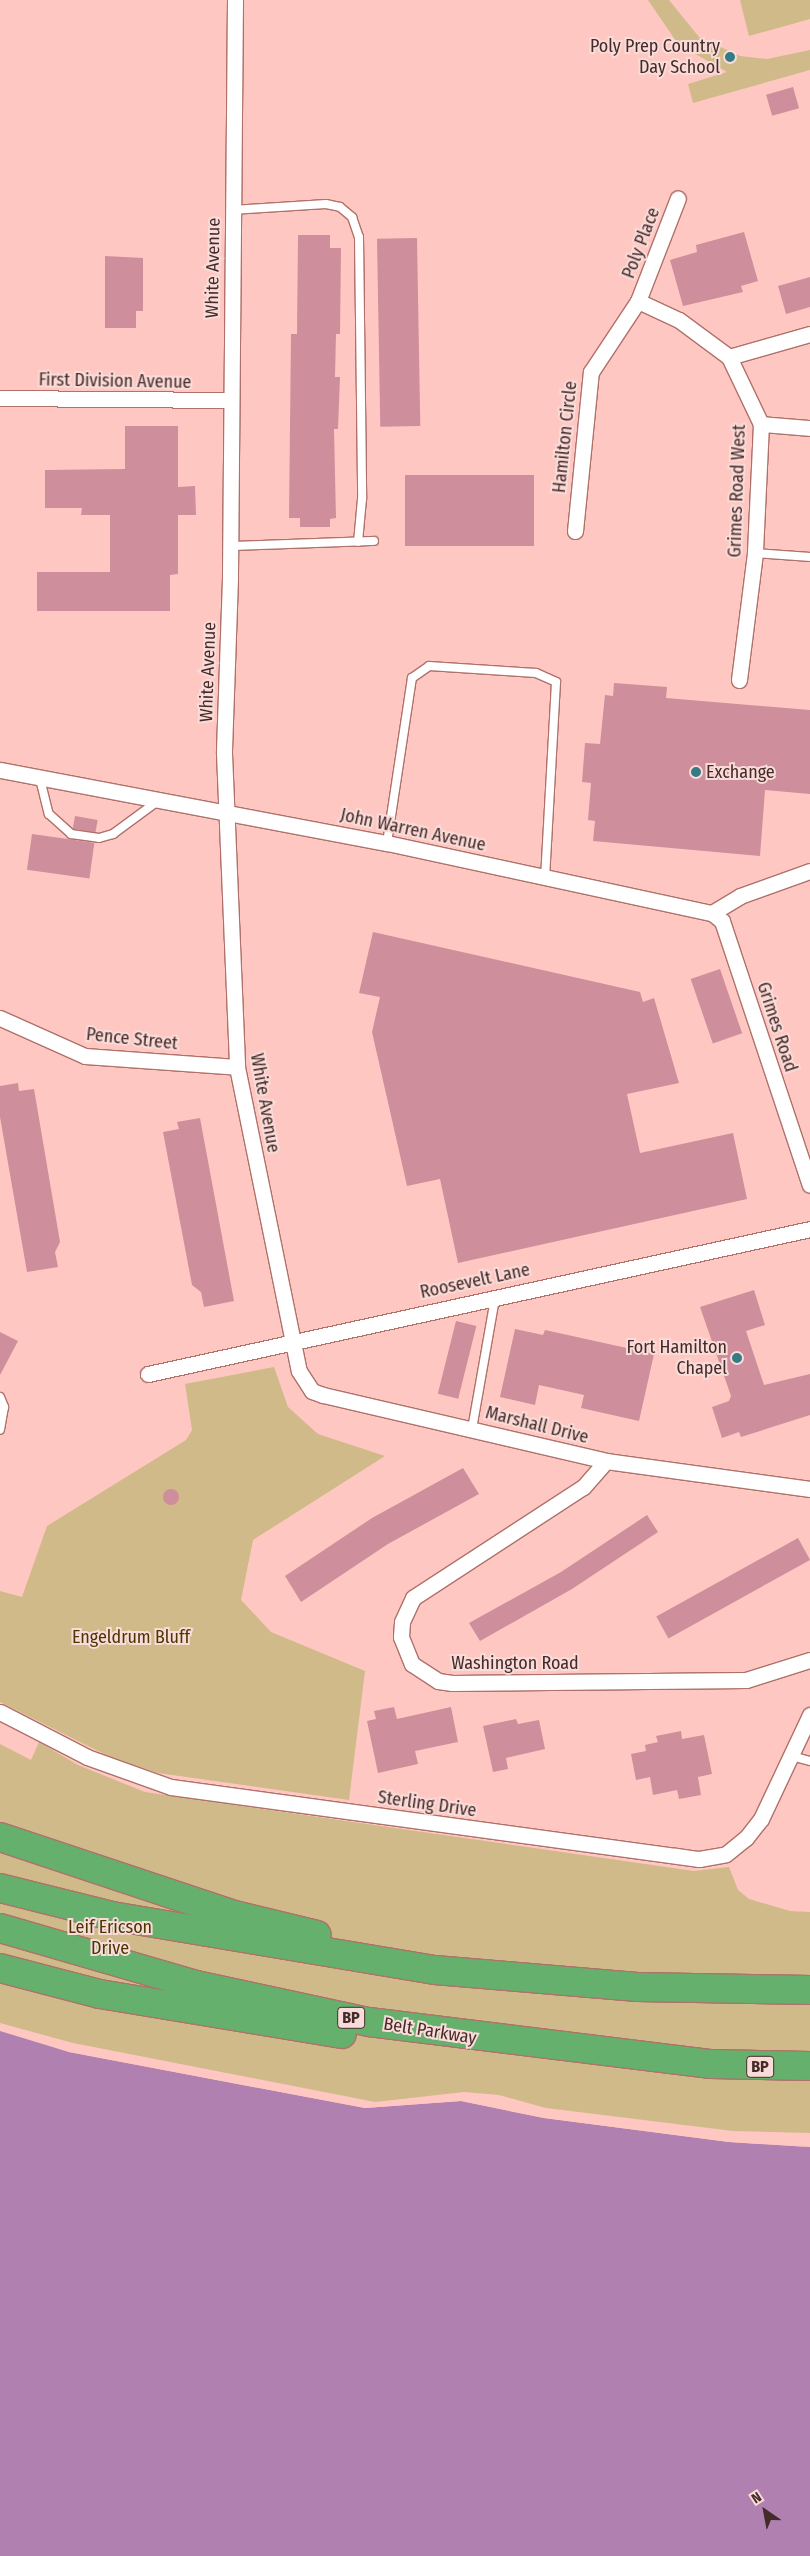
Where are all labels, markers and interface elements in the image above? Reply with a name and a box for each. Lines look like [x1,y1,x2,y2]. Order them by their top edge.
place label: Poly Prep Country Day School [590,36,720,78]
marker: Poly Prep Country Day School [724,51,736,63]
street label: Poly Place [618,205,664,281]
street label: White Avenue [201,218,225,318]
street label: First Division Avenue [38,369,192,393]
street label: Hamilton Circle [548,380,582,494]
street label: Grimes Road West [724,424,750,558]
street label: White Avenue [195,621,221,723]
place label: Exchange [706,761,775,783]
marker: Exchange [690,766,702,778]
street label: John Warren Avenue [338,804,488,856]
street label: Grimes Road [752,979,802,1075]
street label: Pence Street [85,1023,179,1055]
street label: White Avenue [246,1052,284,1154]
street label: Roosevelt Lane [418,1259,532,1303]
place label: Fort Hamilton Chapel [626,1337,727,1380]
marker: Fort Hamilton Chapel [731,1352,743,1364]
street label: Marshall Drive [483,1402,591,1448]
park label: Engeldrum Bluff [72,1626,190,1648]
street label: Washington Road [451,1652,579,1674]
street label: Sterling Drive [376,1786,478,1822]
park label: Leif Ericson Drive [68,1917,152,1960]
road number: BP [336,2005,366,2032]
street label: Belt Parkway [382,2013,478,2049]
road number: BP [745,2054,775,2080]
north arrow [740,2486,790,2536]
text: N [748,2489,765,2507]

